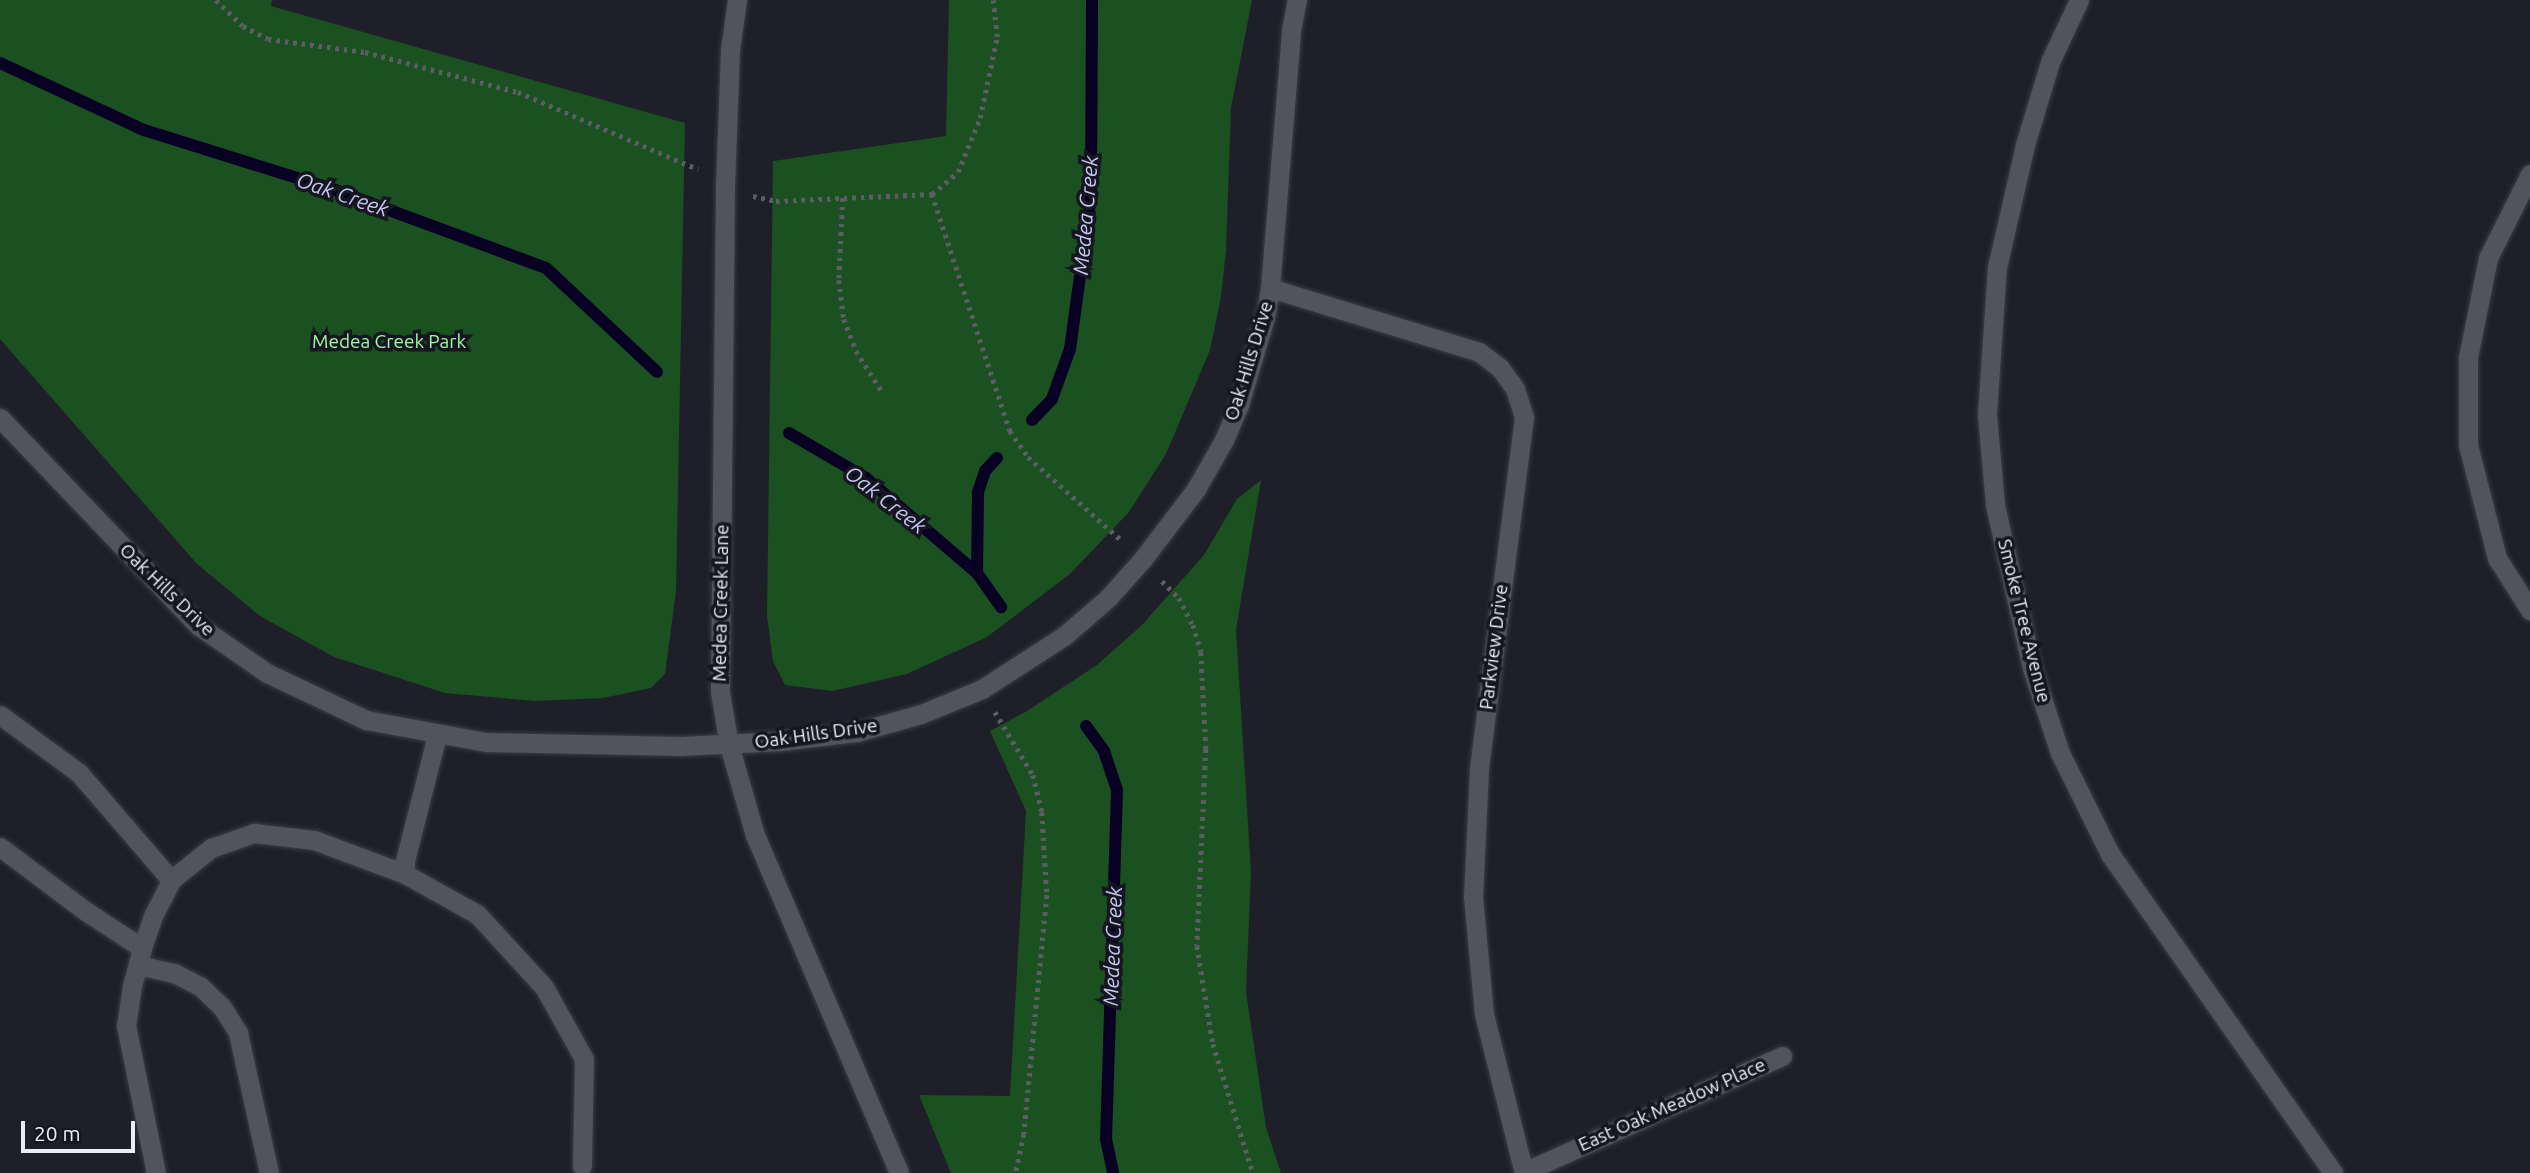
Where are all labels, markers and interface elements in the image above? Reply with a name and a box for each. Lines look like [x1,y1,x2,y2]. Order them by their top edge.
water label: Medea Creek [1067,154,1103,276]
water label: Oak Creek [293,166,393,222]
street label: Oak Hills Drive [1220,298,1278,424]
park label: Medea Creek Park [312,331,466,353]
water label: Oak Creek [840,460,932,538]
street label: Medea Creek Lane [708,524,734,682]
street label: Smoke Tree Avenue [1993,537,2055,705]
street label: Oak Hills Drive [115,539,219,641]
street label: Parkview Drive [1475,583,1513,711]
street label: Oak Hills Drive [753,714,879,754]
water label: Medea Creek [1097,886,1127,1006]
street label: East Oak Meadow Place [1575,1053,1769,1157]
scale bar [24,1106,138,1150]
text: 20 m [34,1121,81,1145]

